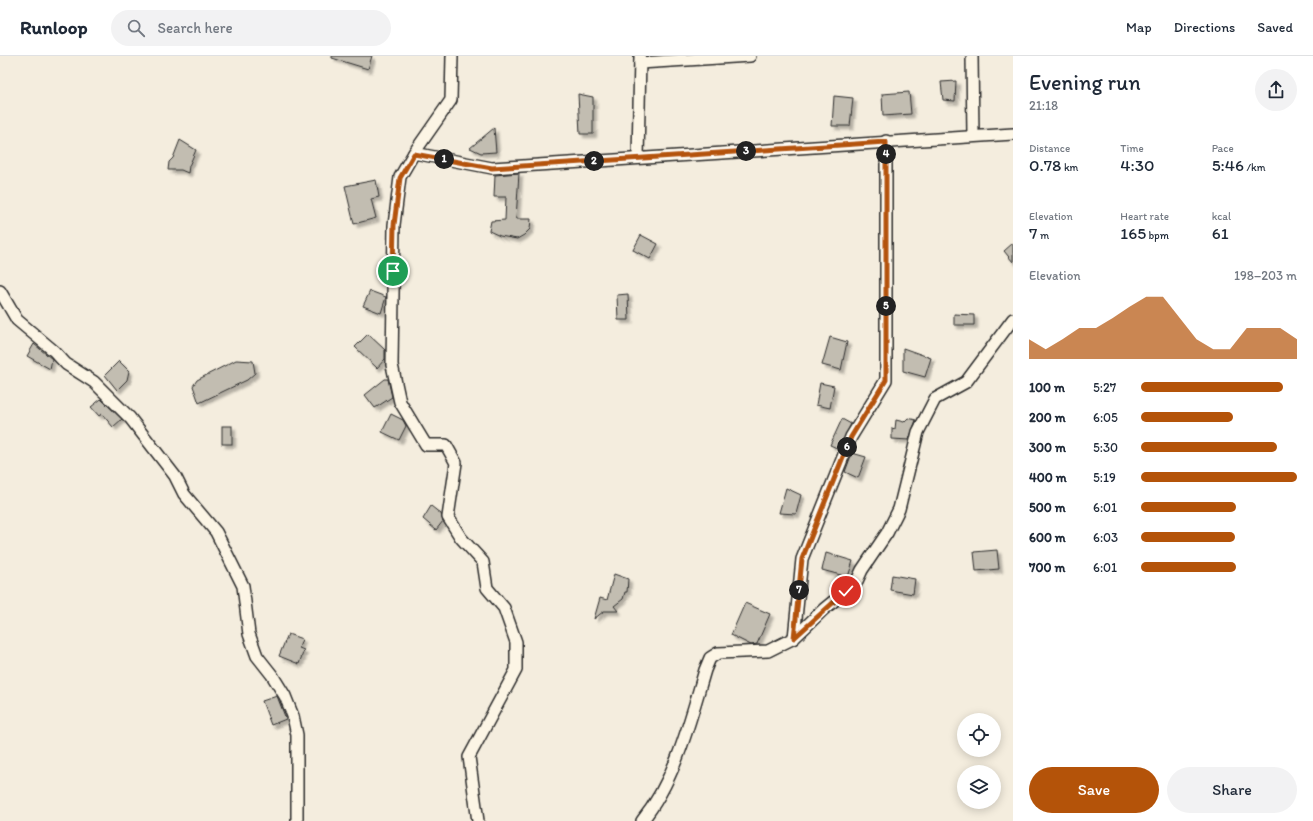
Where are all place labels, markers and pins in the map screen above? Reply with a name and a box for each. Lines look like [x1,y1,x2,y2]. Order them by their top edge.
pin: 3 [736,141,756,161]
pin: 4 [876,144,896,164]
pin: 1 [434,149,454,169]
pin: 2 [584,151,604,171]
pin [376,254,410,288]
pin: 5 [876,296,896,316]
pin: 6 [837,437,857,457]
pin [829,574,863,608]
pin: 7 [789,580,809,600]

